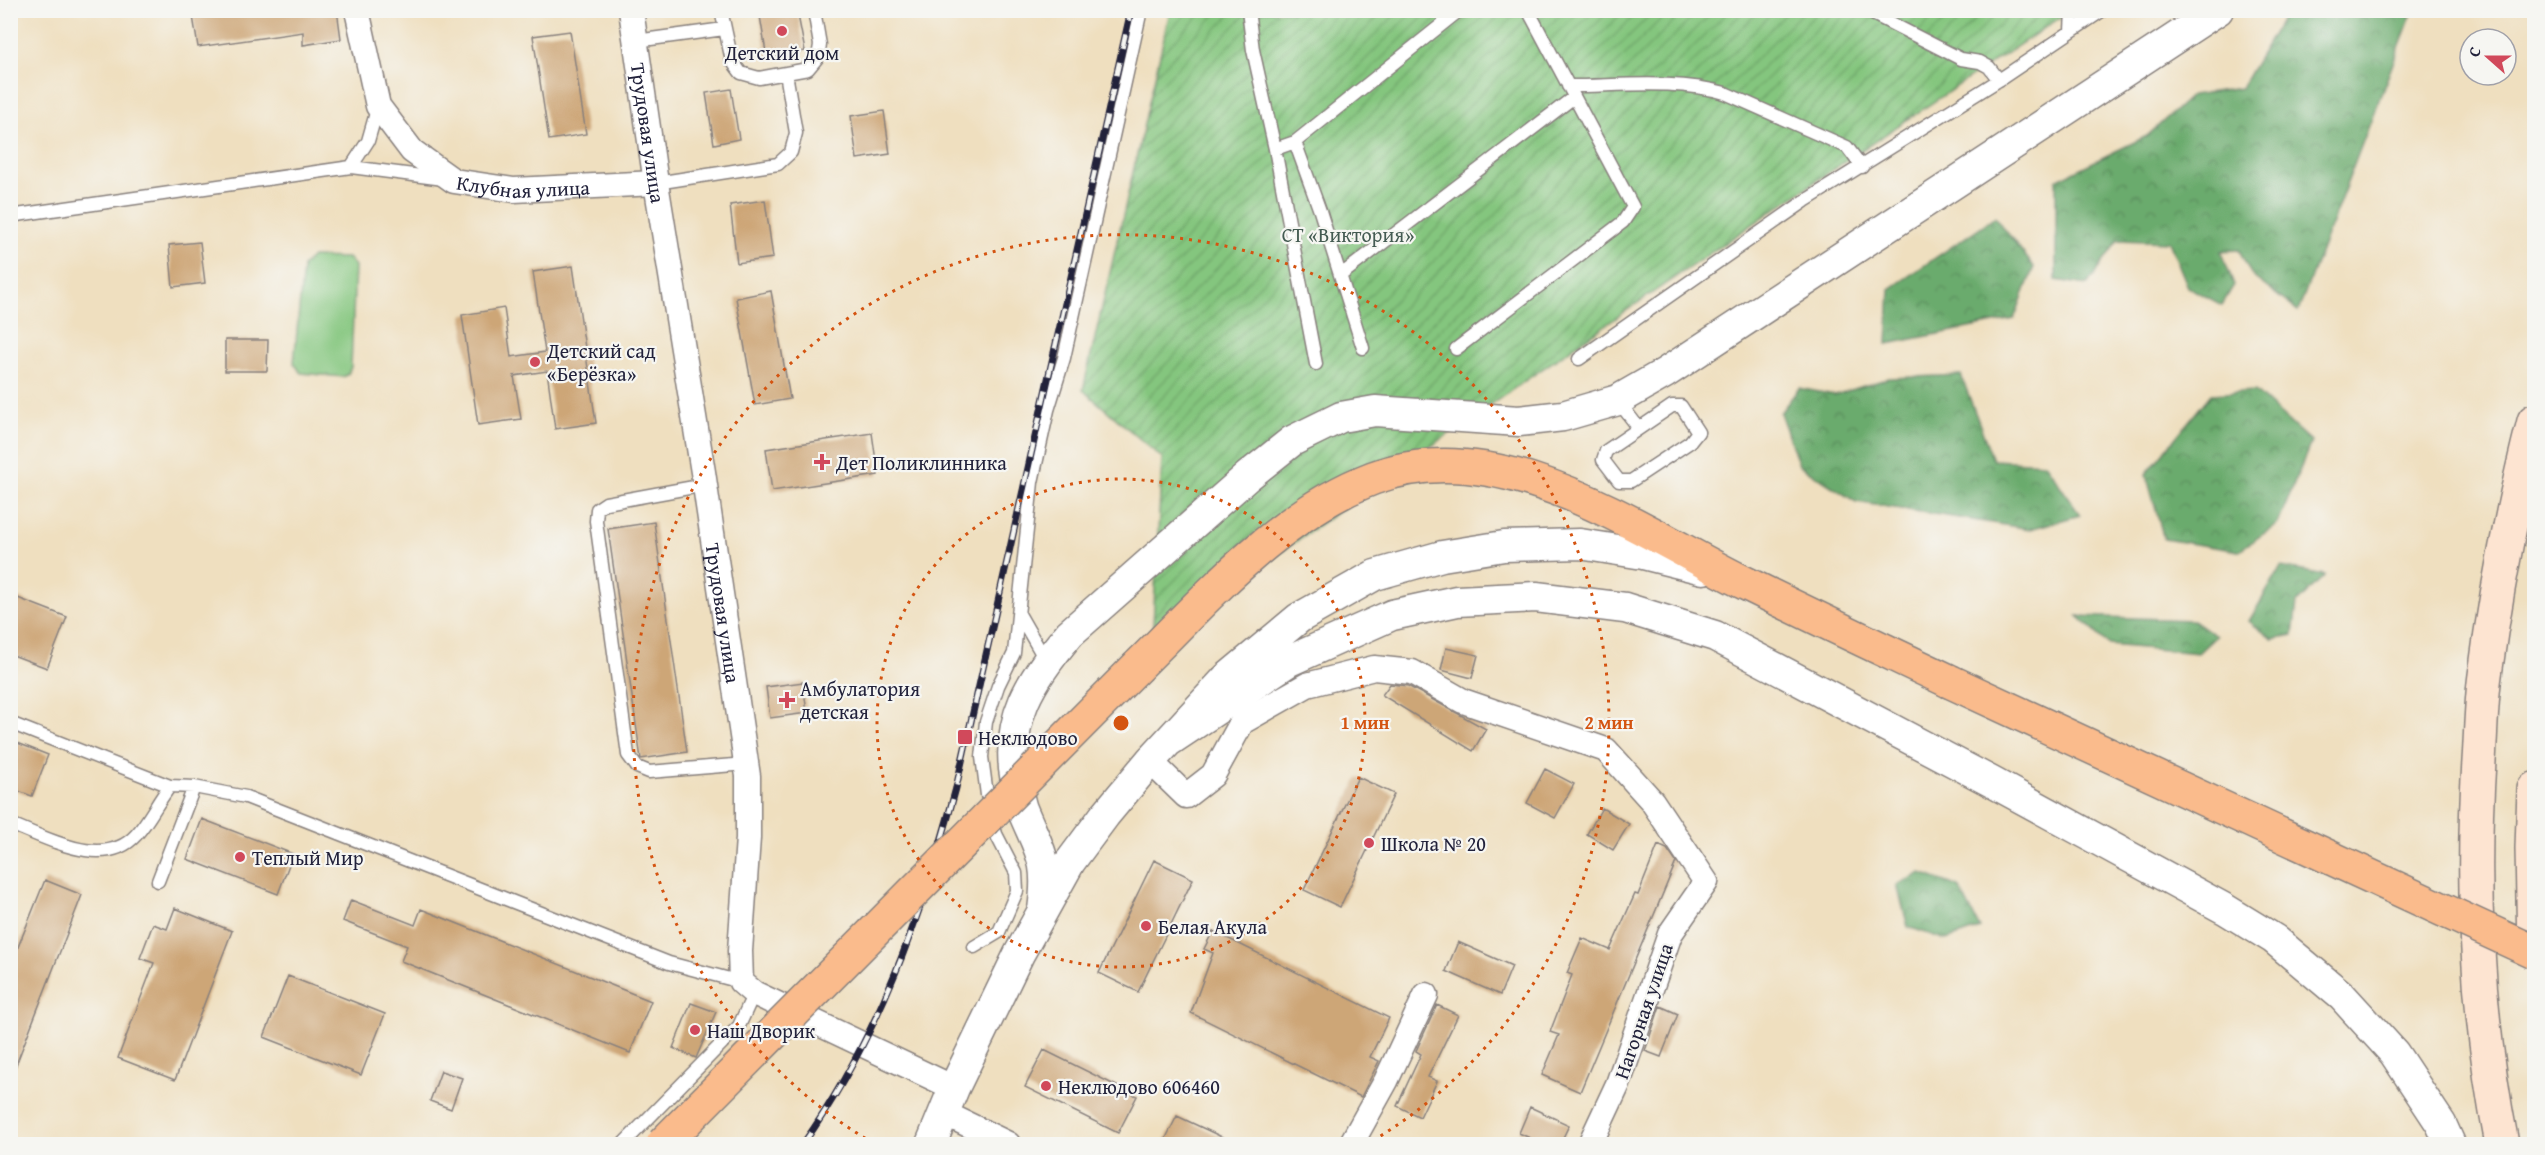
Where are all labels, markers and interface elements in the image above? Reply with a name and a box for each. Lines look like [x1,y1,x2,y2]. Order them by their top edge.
marker: Детский дом [775,24,789,38]
north arrow [2458,27,2518,87]
place label: Детский дом [724,38,839,67]
text: С [2461,43,2487,60]
street label: Трудовая улица [624,61,674,205]
street label: Клубная улица [455,167,591,205]
park label: СТ «Виктория» [1282,220,1414,249]
place label: Детский сад «Берёзка» [546,336,656,388]
marker: Детский сад «Берёзка» [528,355,542,369]
place label: Дет Поликлинника [835,448,1007,477]
marker: Дет Поликлинника [813,453,831,471]
street label: Трудовая улица [699,541,749,685]
place label: Амбулатория детская [800,674,920,726]
marker: Амбулатория детская [778,691,796,709]
text: 1 мин [1340,709,1390,736]
text: 2 мин [1584,709,1634,736]
centre of rings [1111,713,1131,733]
place label: Неклюдово [978,723,1078,752]
marker: Неклюдово [956,728,974,746]
place label: Школа № 20 [1381,829,1486,858]
marker: Школа № 20 [1362,836,1376,850]
place label: Теплый Мир [252,843,364,872]
marker: Теплый Мир [233,850,247,864]
place label: Белая Акула [1158,912,1268,941]
marker: Белая Акула [1139,919,1153,933]
street label: Нагорная улица [1606,939,1680,1083]
place label: Наш Дворик [707,1016,816,1045]
marker: Наш Дворик [688,1023,702,1037]
place label: Неклюдово 606460 [1058,1072,1220,1101]
marker: Неклюдово 606460 [1039,1079,1053,1093]

